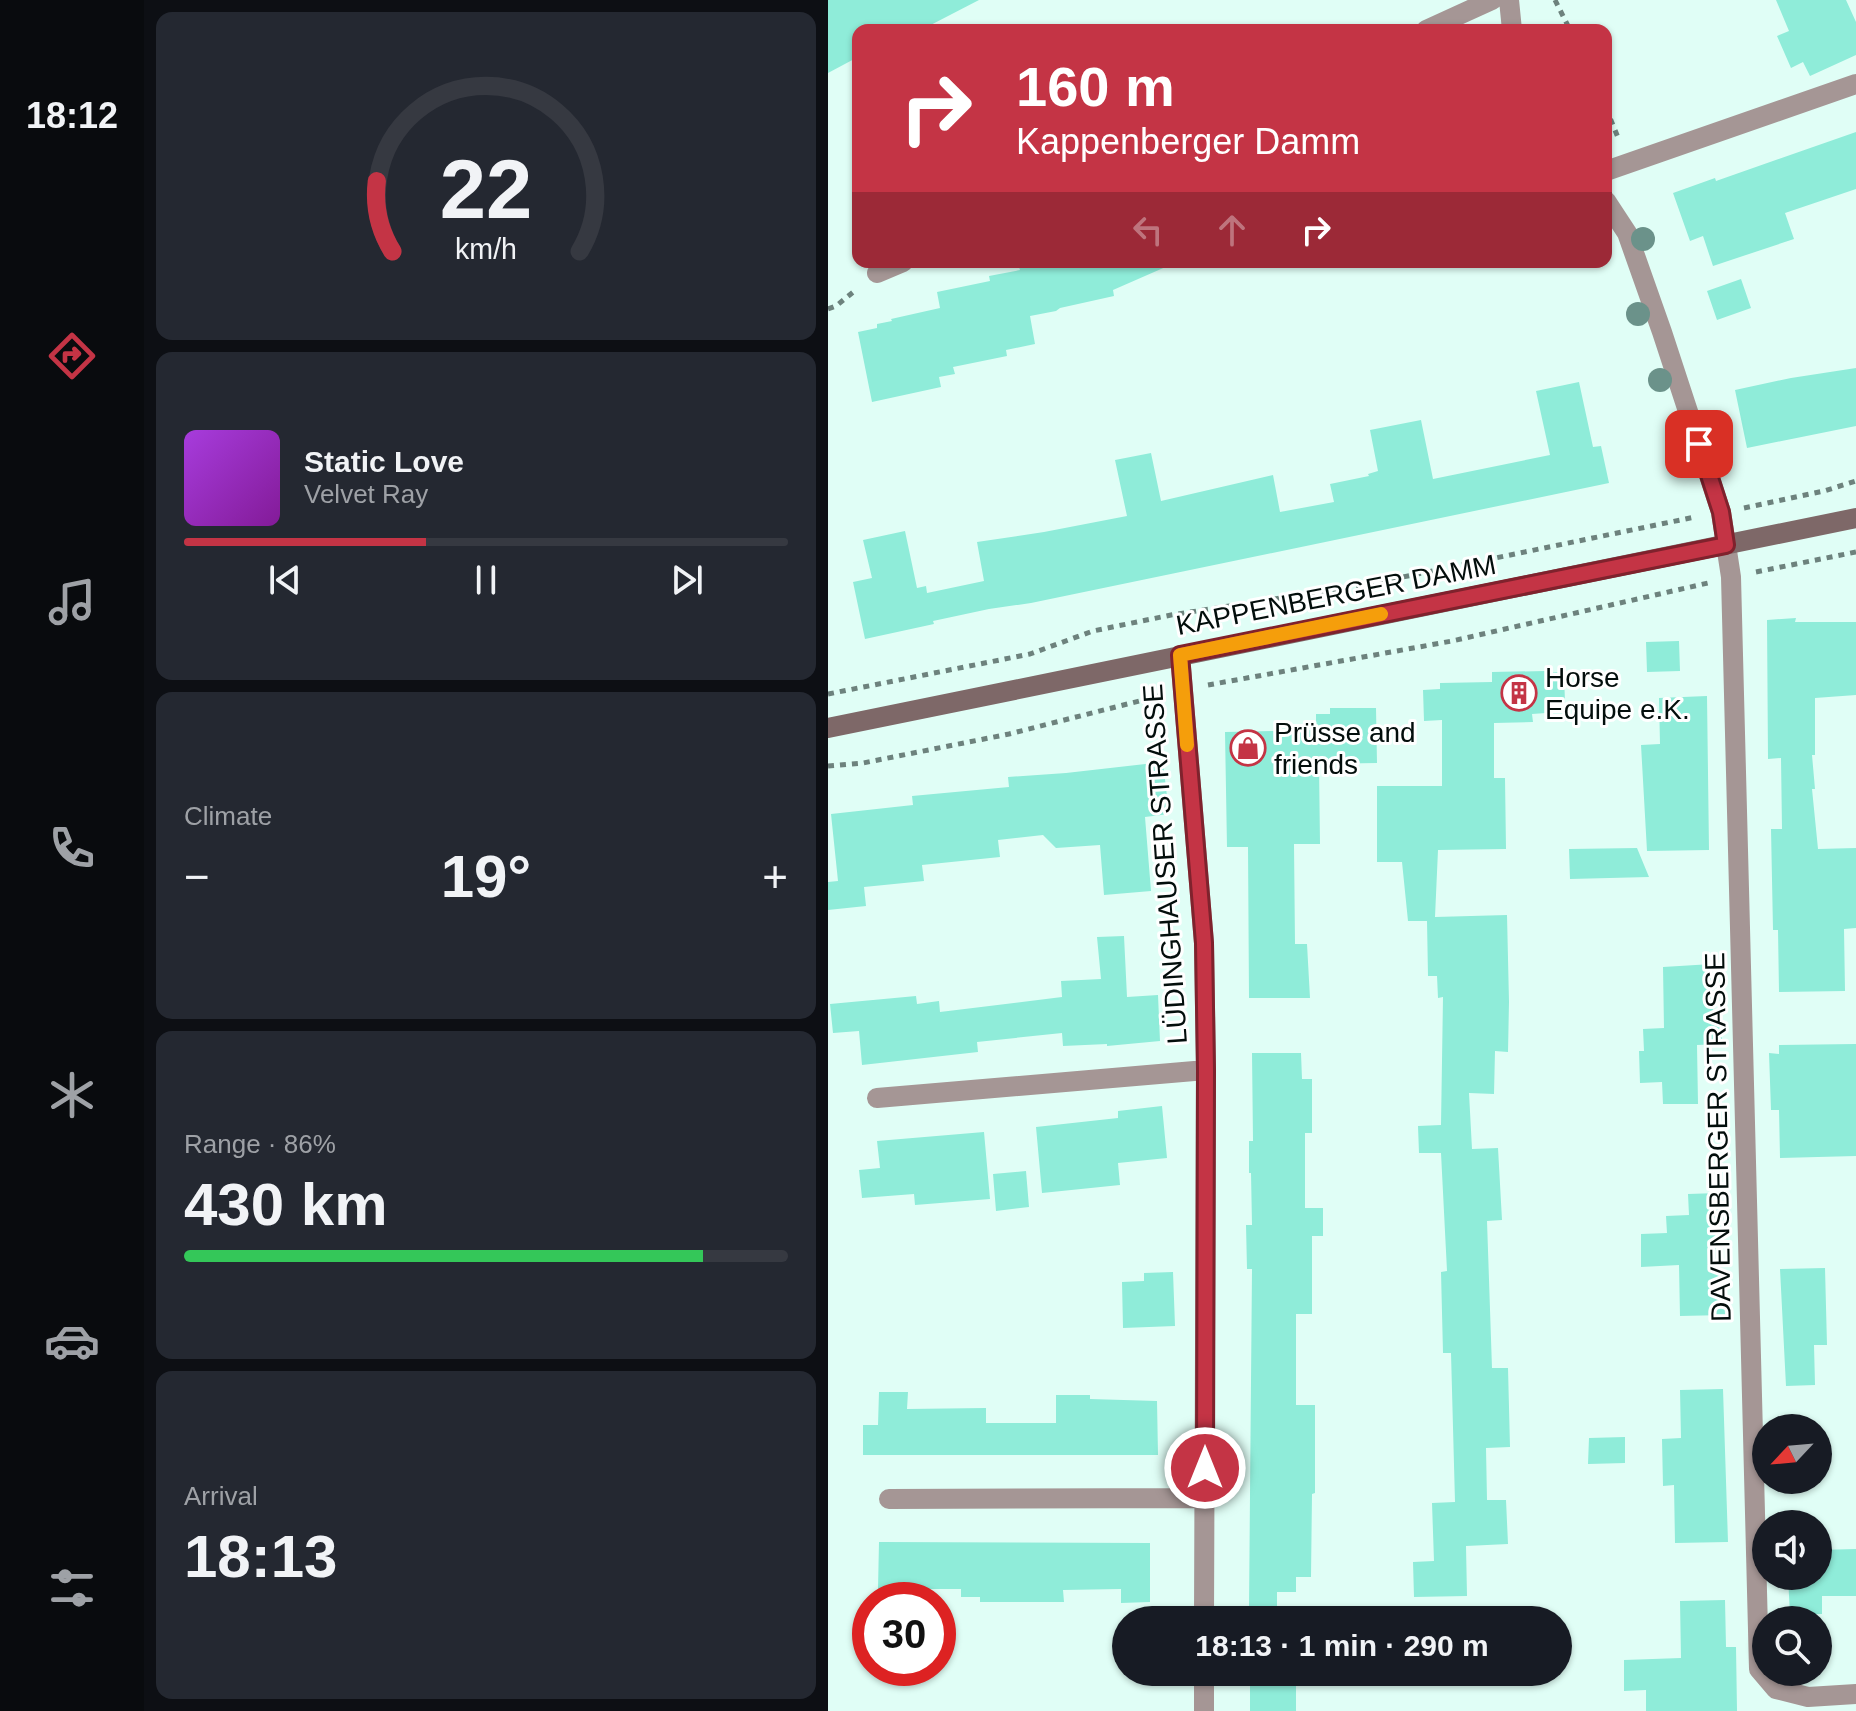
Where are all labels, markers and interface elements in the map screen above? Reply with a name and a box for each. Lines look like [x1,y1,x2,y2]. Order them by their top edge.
text: 160 m [1016,55,1175,118]
icon: right [884,56,988,160]
text: 18:12 [26,95,118,136]
text: Kappenberger Damm [1016,121,1360,162]
text: 22 [440,142,532,235]
icon: left [1126,208,1170,252]
icon: ahead [1210,208,1254,252]
icon: right [1294,208,1338,252]
text: km/h [455,233,517,265]
icon: directions [44,328,100,384]
pin [1665,410,1733,478]
icon: arrive [1677,422,1721,466]
text: Static Love [304,445,464,478]
text: Velvet Ray [304,479,428,509]
street label: KAPPENBERGER DAMM [1173,549,1499,641]
icon: previous [263,558,307,602]
icon: pause [464,558,508,602]
icon: next [665,558,709,602]
icon: music [44,574,100,630]
place label: Horse Equipe e.K. [1545,662,1690,725]
building icon: Horse Equipe e.K. [1500,674,1538,712]
street label: LÜDINGHAUSER STRASSE [1137,683,1193,1045]
place label: Prüsse and friends [1274,717,1416,780]
shop icon: Prüsse and friends [1229,729,1267,767]
text: Climate [184,801,272,831]
icon: phone [44,820,100,876]
text: 19° [441,843,531,910]
text: − [184,852,210,901]
text: + [762,852,788,901]
street label: DAVENSBERGER STRASSE [1699,952,1737,1322]
icon: climate [44,1067,100,1123]
text: Range · 86% [184,1129,336,1159]
text: 430 km [184,1171,388,1238]
icon: car [44,1313,100,1369]
north arrow [1752,1414,1832,1494]
map controls [1752,1414,1832,1686]
position arrow [1163,1426,1247,1510]
text: Arrival [184,1481,258,1511]
button: sound [1752,1510,1832,1590]
text: 18:13 [184,1523,337,1590]
icon: filters [44,1560,100,1616]
speed limit sign: 30 [852,1582,956,1686]
button: search [1752,1606,1832,1686]
text: 18:13 · 1 min · 290 m [1195,1629,1489,1662]

